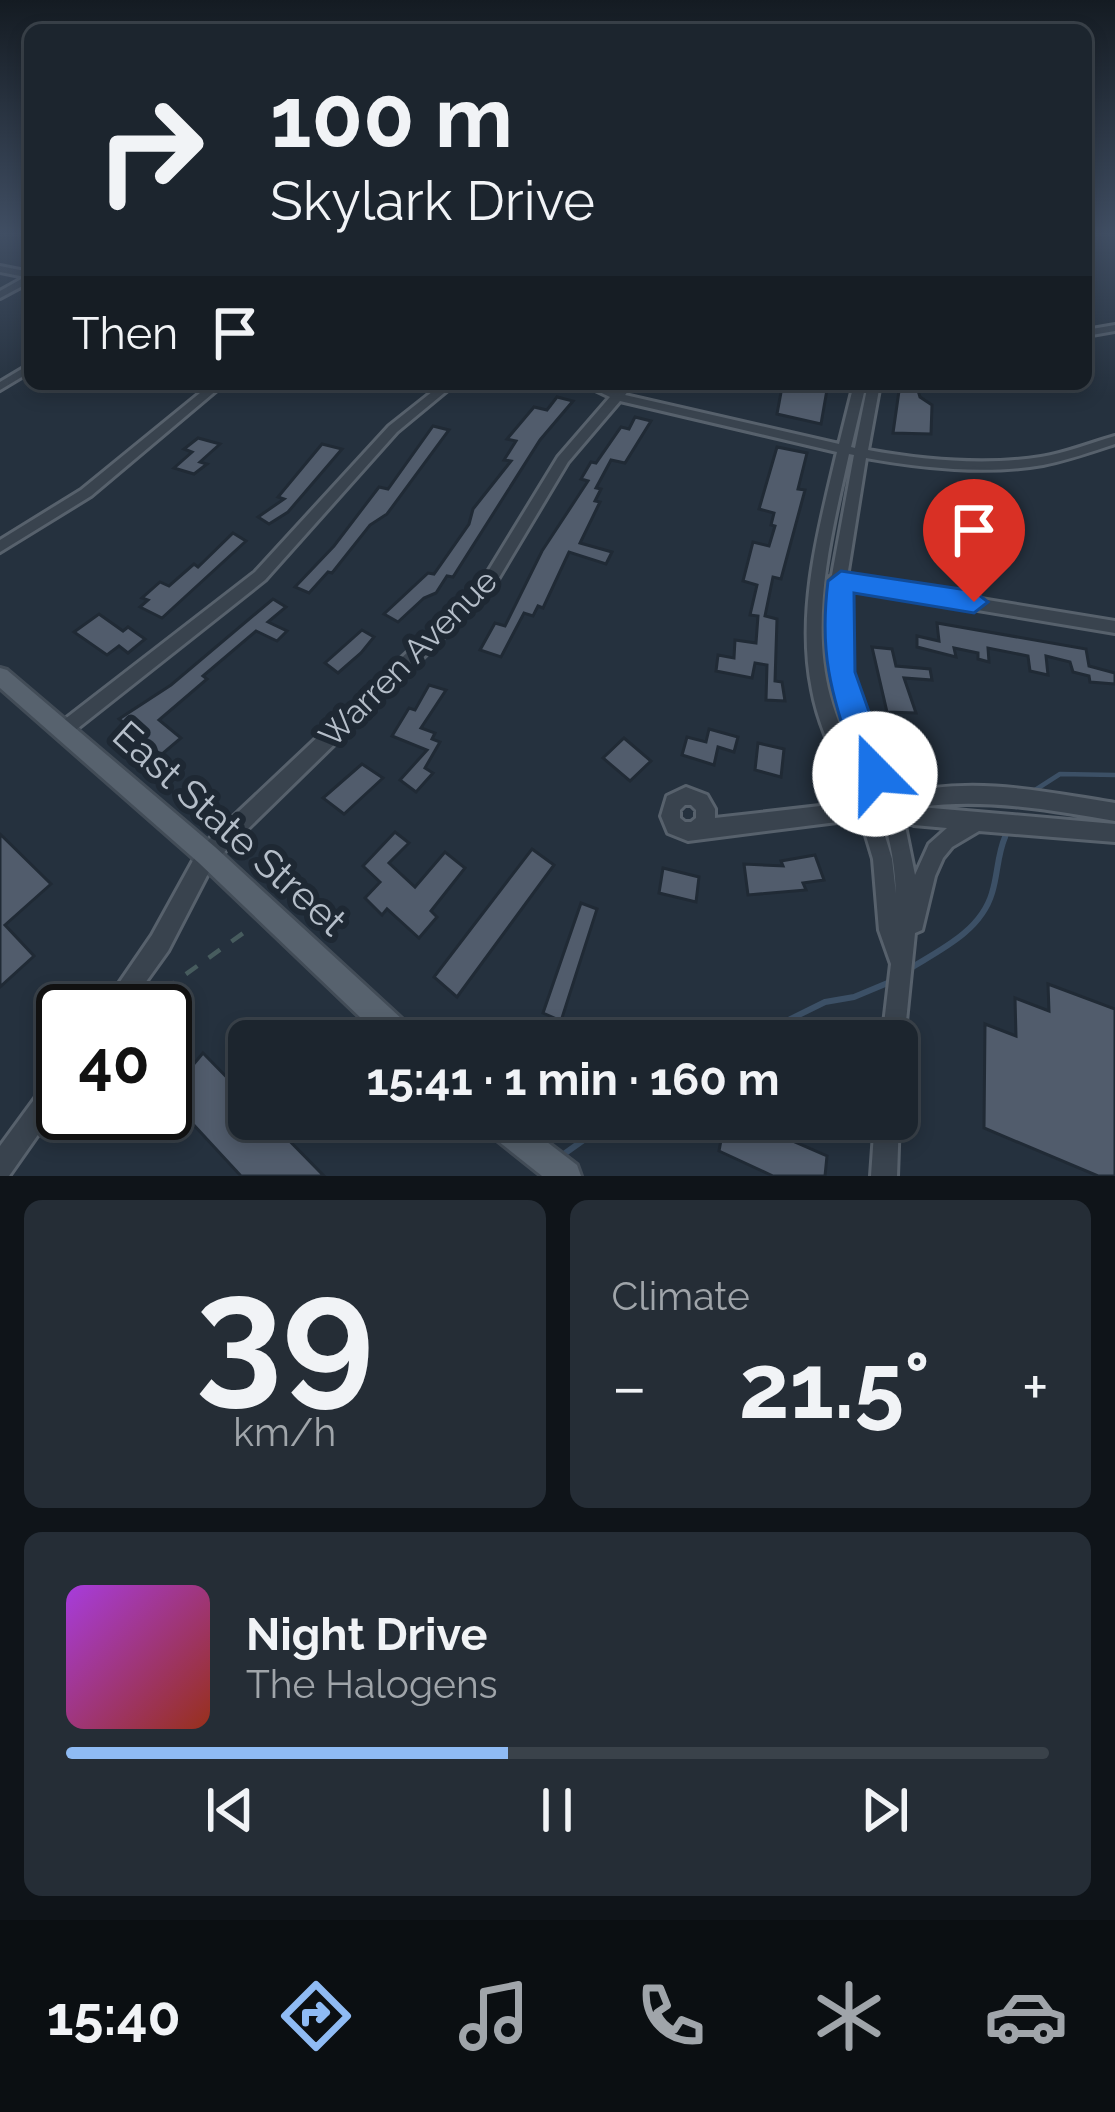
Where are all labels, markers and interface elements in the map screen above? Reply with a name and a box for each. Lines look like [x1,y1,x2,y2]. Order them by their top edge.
text: 100 m [270,68,513,167]
icon: right [72,72,228,228]
text: Skylark Drive [270,169,595,233]
icon: arrive [202,300,268,366]
text: Then [72,307,178,360]
pin [923,479,1025,602]
icon: arrive [941,497,1007,563]
street label: Warren Avenue [311,561,505,755]
street label: East State Street [104,711,356,945]
position arrow [812,711,938,837]
speed limit sign: 40 [36,984,192,1140]
text: 15:41 · 1 min · 160 m [366,1053,780,1106]
text: 39 [195,1239,374,1423]
text: Climate [612,1273,750,1319]
text: 21.5° [739,1333,930,1439]
text: − [612,1348,647,1425]
text: + [1022,1348,1049,1425]
text: km/h [233,1409,336,1455]
text: Night Drive [246,1608,487,1661]
text: The Halogens [246,1661,498,1707]
icon: previous [197,1777,263,1843]
icon: pause [524,1777,590,1843]
icon: next [852,1777,918,1843]
icon: directions [274,1974,358,2058]
icon: music [452,1974,536,2058]
icon: phone [629,1974,713,2058]
icon: climate [807,1974,891,2058]
icon: car [984,1974,1068,2058]
text: 15:40 [47,1984,181,2048]

